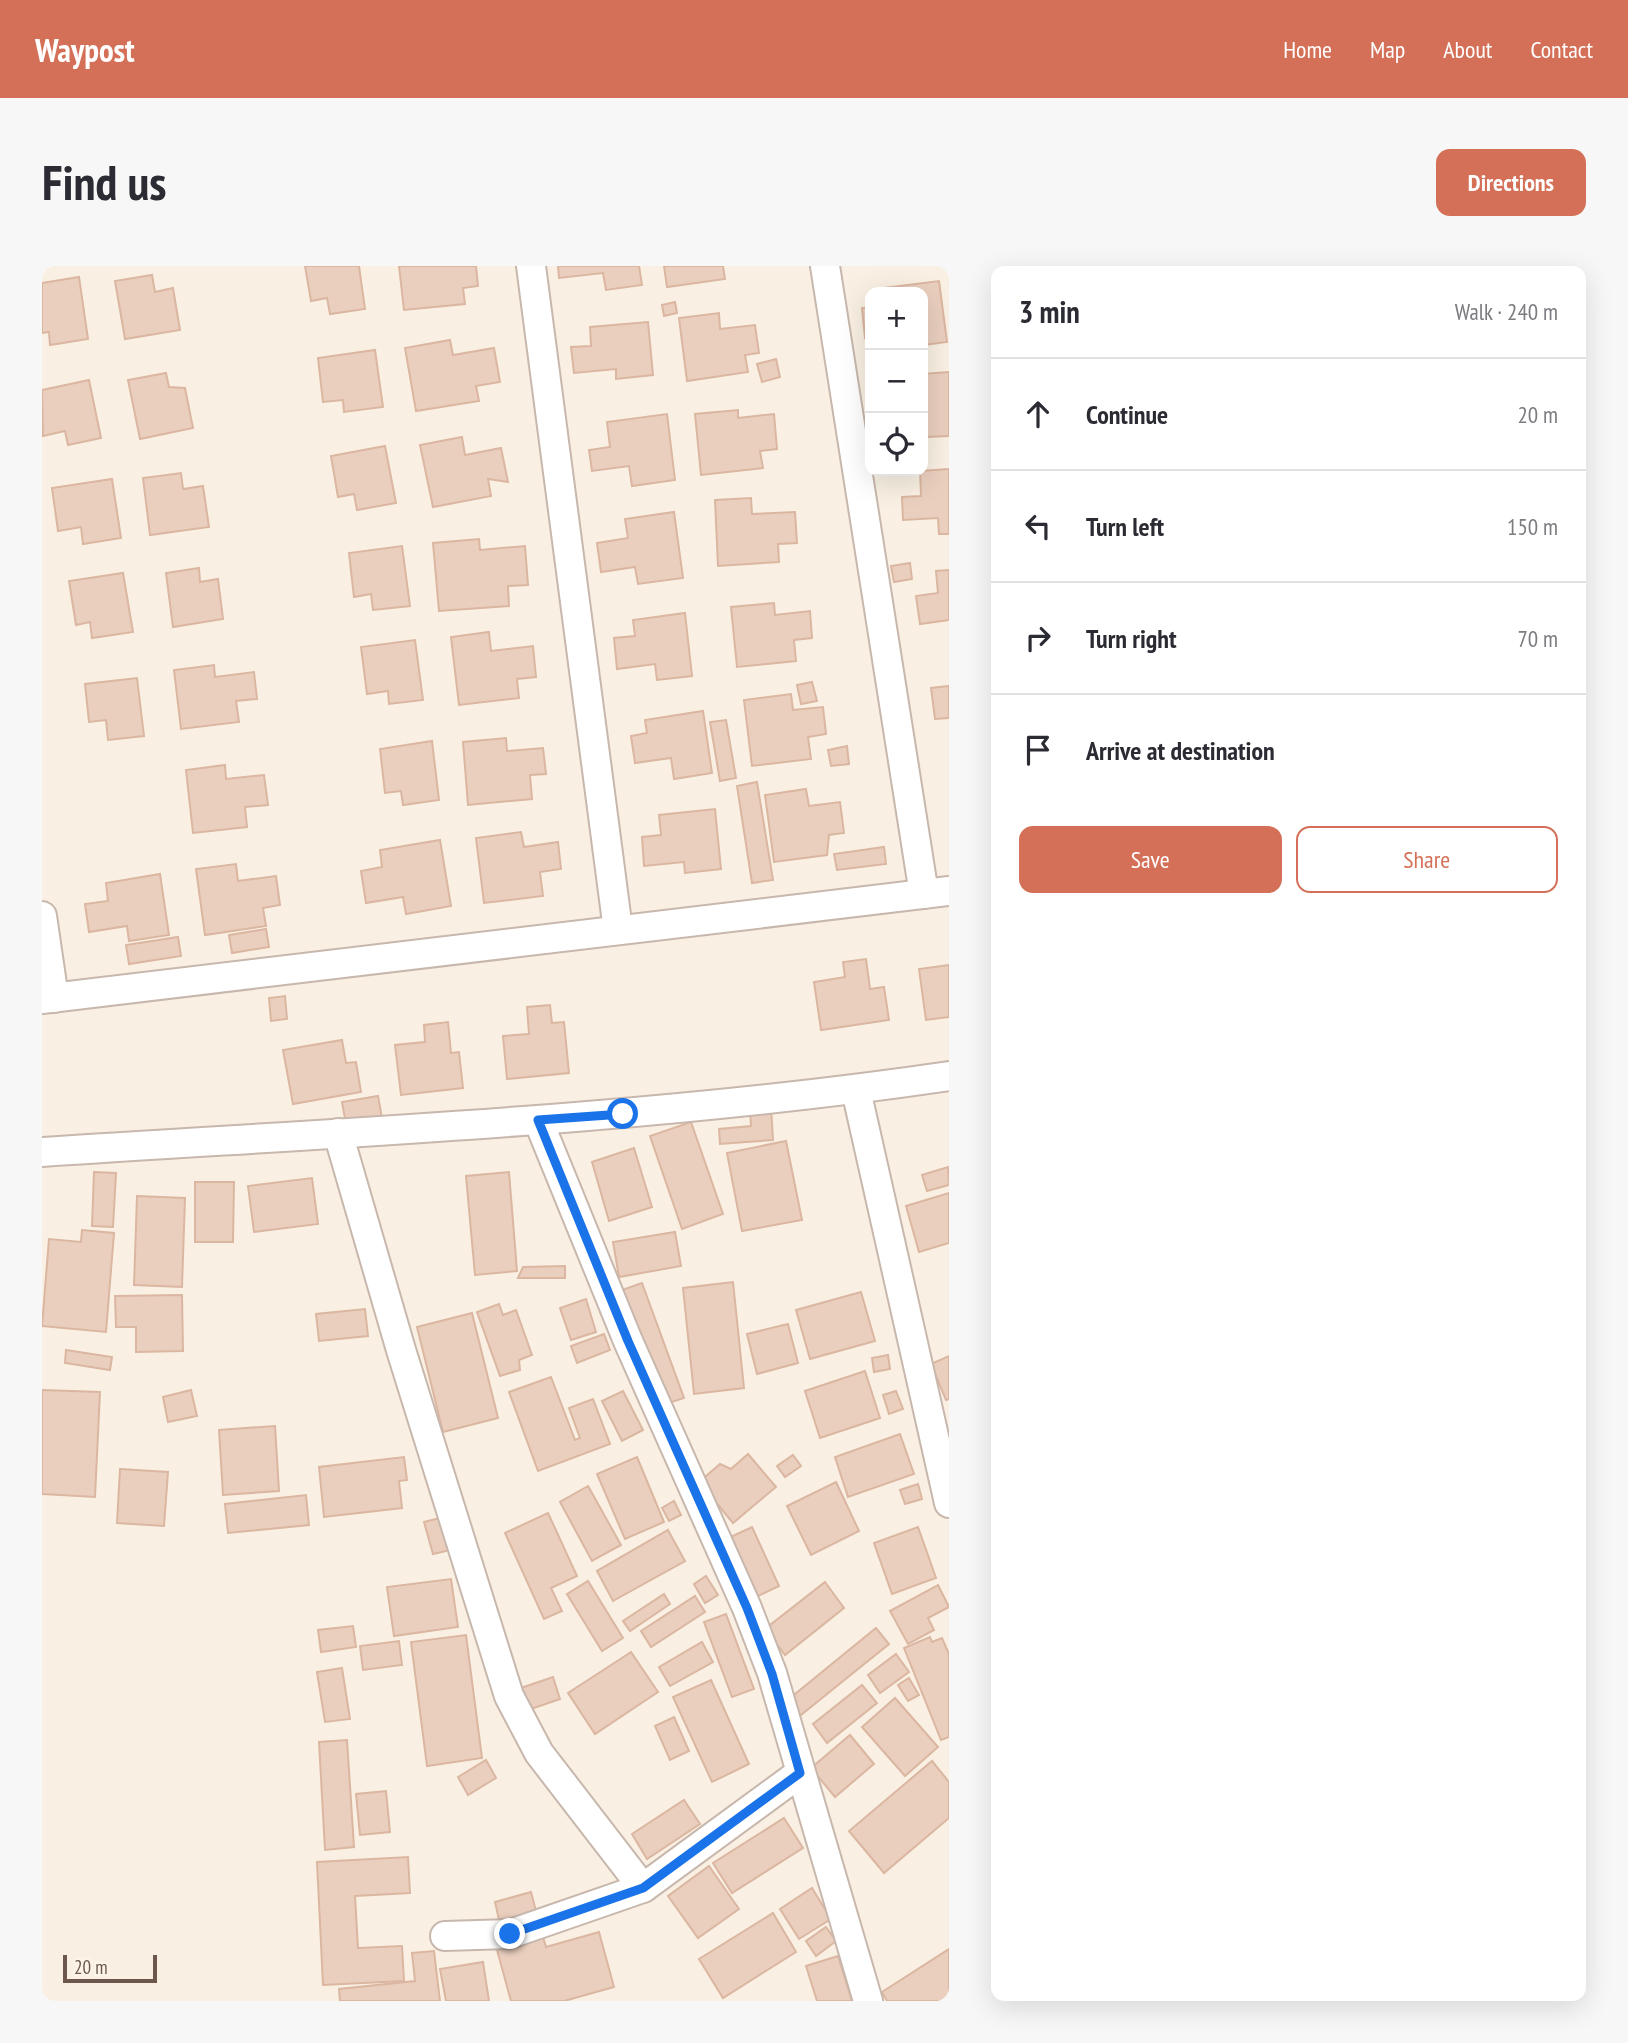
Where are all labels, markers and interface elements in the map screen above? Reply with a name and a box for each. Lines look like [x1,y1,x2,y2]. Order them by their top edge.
text: Waypost [35,28,135,71]
text: Home [1283,34,1332,65]
text: Map [1370,34,1405,65]
text: About [1443,34,1492,65]
text: Contact [1530,34,1593,65]
button: Directions [1436,149,1586,216]
text: Find us [42,150,166,214]
map controls [865,287,928,476]
button: + [865,287,928,350]
text: 3 min [1019,292,1080,331]
text: Walk · 240 m [1455,297,1558,326]
button: − [865,350,928,413]
icon: ahead [1019,395,1057,433]
text: Continue [1086,398,1168,431]
text: 20 m [1517,400,1558,429]
button: locate [865,413,928,476]
icon: left [1019,507,1057,545]
text: Turn left [1086,510,1164,543]
text: 150 m [1507,512,1558,541]
icon: right [1019,619,1057,657]
text: Turn right [1086,622,1177,655]
text: 70 m [1517,624,1558,653]
icon: arrive [1019,731,1057,769]
text: Arrive at destination [1086,734,1275,767]
button: Save [1019,826,1282,893]
button: Share [1296,826,1558,893]
route start [607,1098,638,1129]
route end [494,1918,525,1949]
scale bar [63,1952,158,1984]
text: 20 m [74,1955,108,1979]

